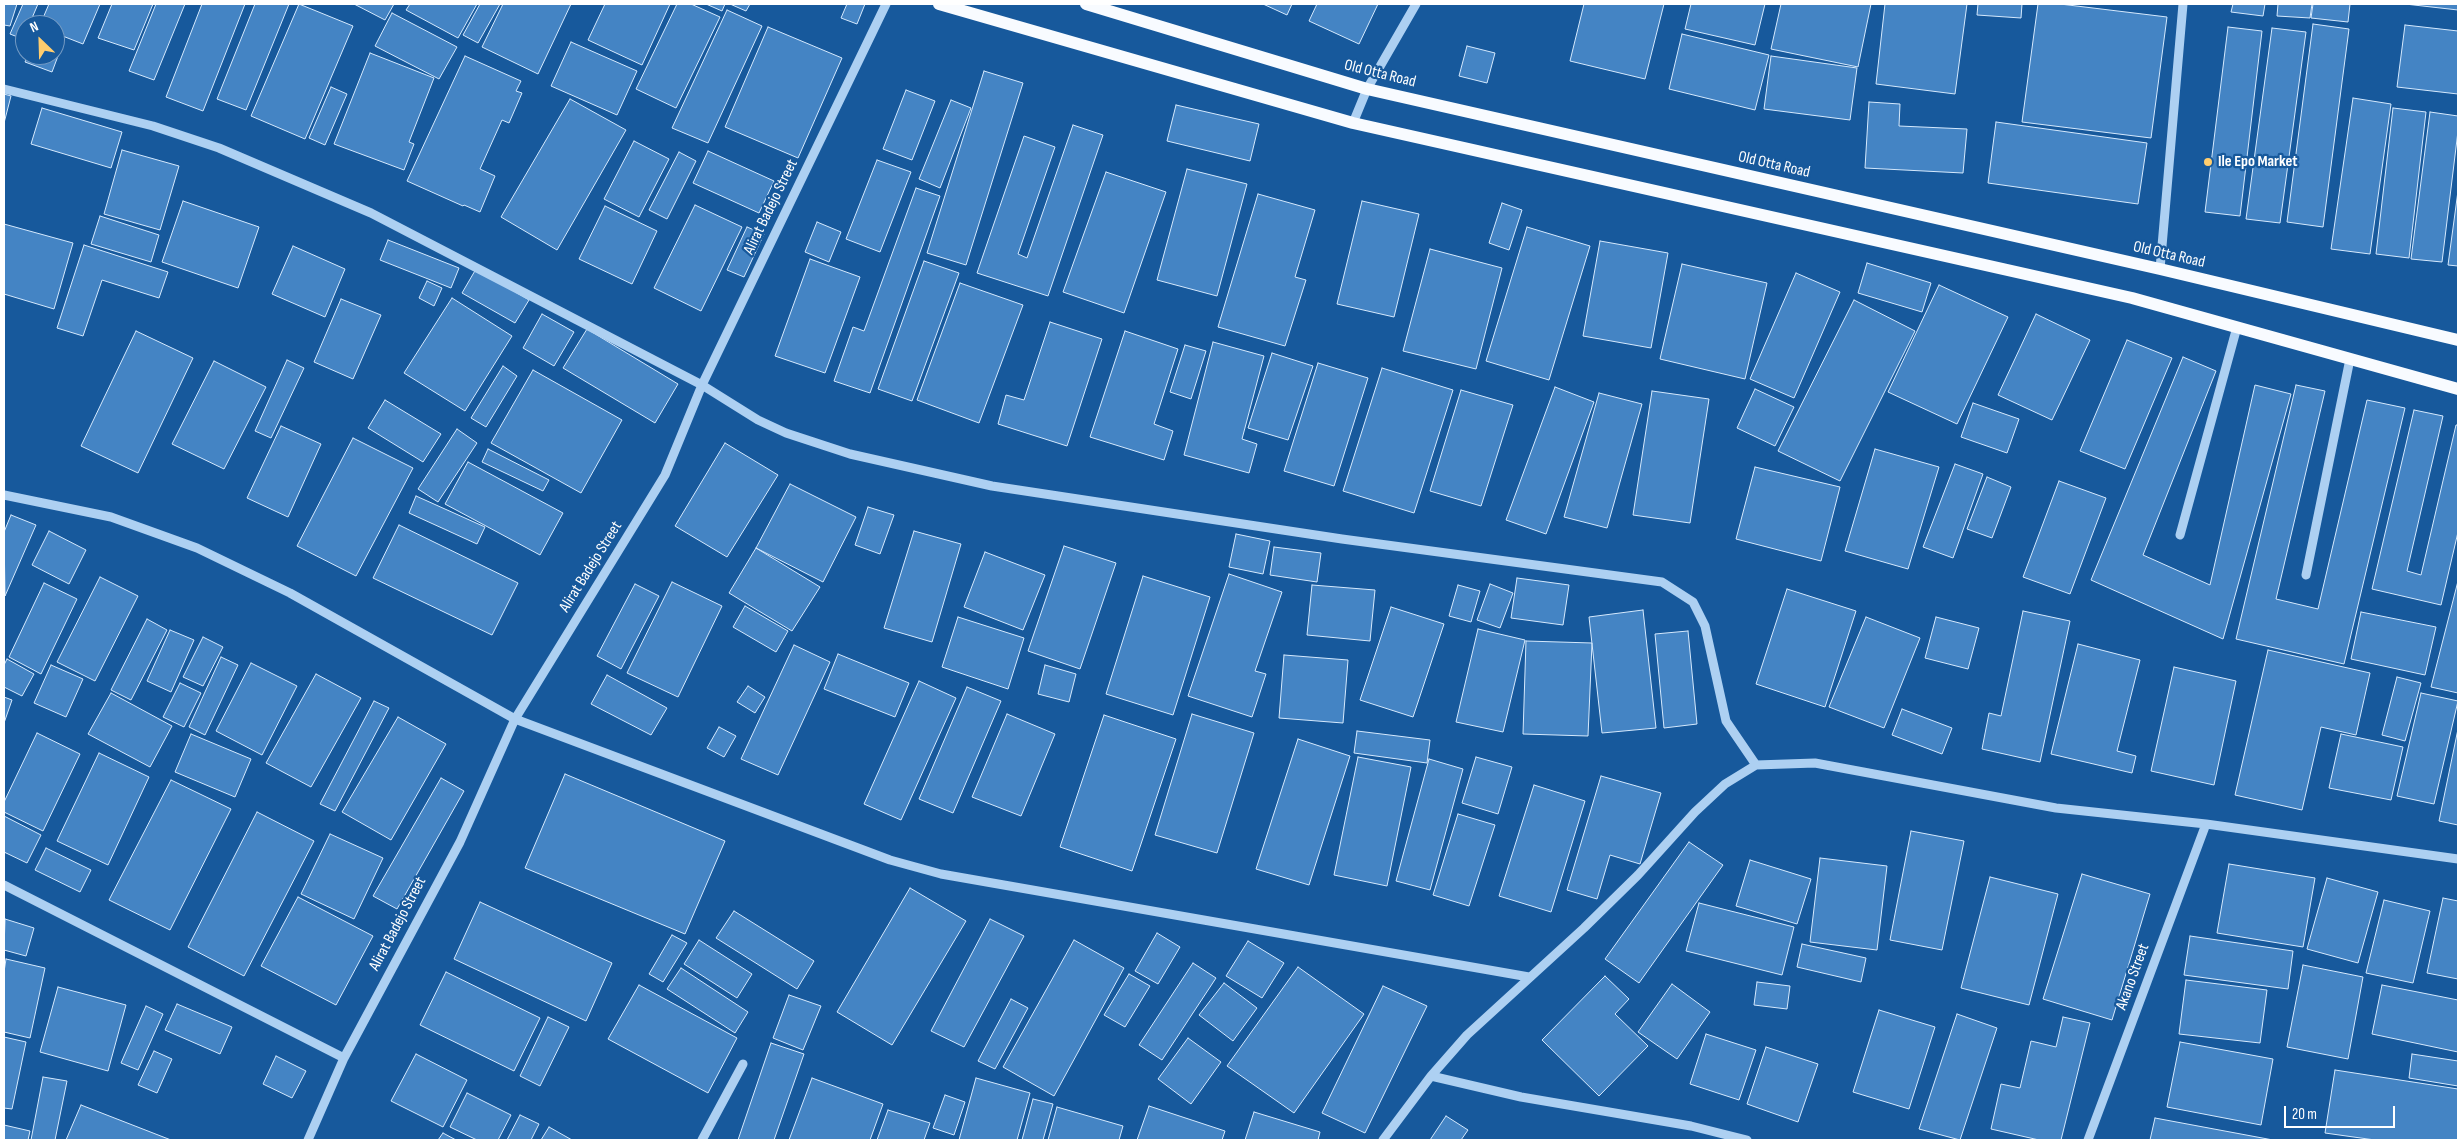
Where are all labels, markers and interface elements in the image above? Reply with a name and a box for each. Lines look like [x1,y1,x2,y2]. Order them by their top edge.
north arrow [15,15,65,65]
text: N [27,17,41,36]
street label: Old Otta Road [1342,56,1418,92]
street label: Old Otta Road [1736,147,1812,183]
place label: Ile Epo Market [2218,152,2298,172]
street label: Alirat Badejo Street [740,156,802,258]
marker: Ile Epo Market [2202,156,2214,168]
street label: Old Otta Road [2131,237,2207,273]
street label: Alirat Badejo Street [555,518,627,616]
street label: Alirat Badejo Street [365,874,431,974]
street label: Akano Street [2112,941,2154,1013]
scale bar [2287,1096,2398,1128]
text: 20 m [2292,1105,2317,1124]

